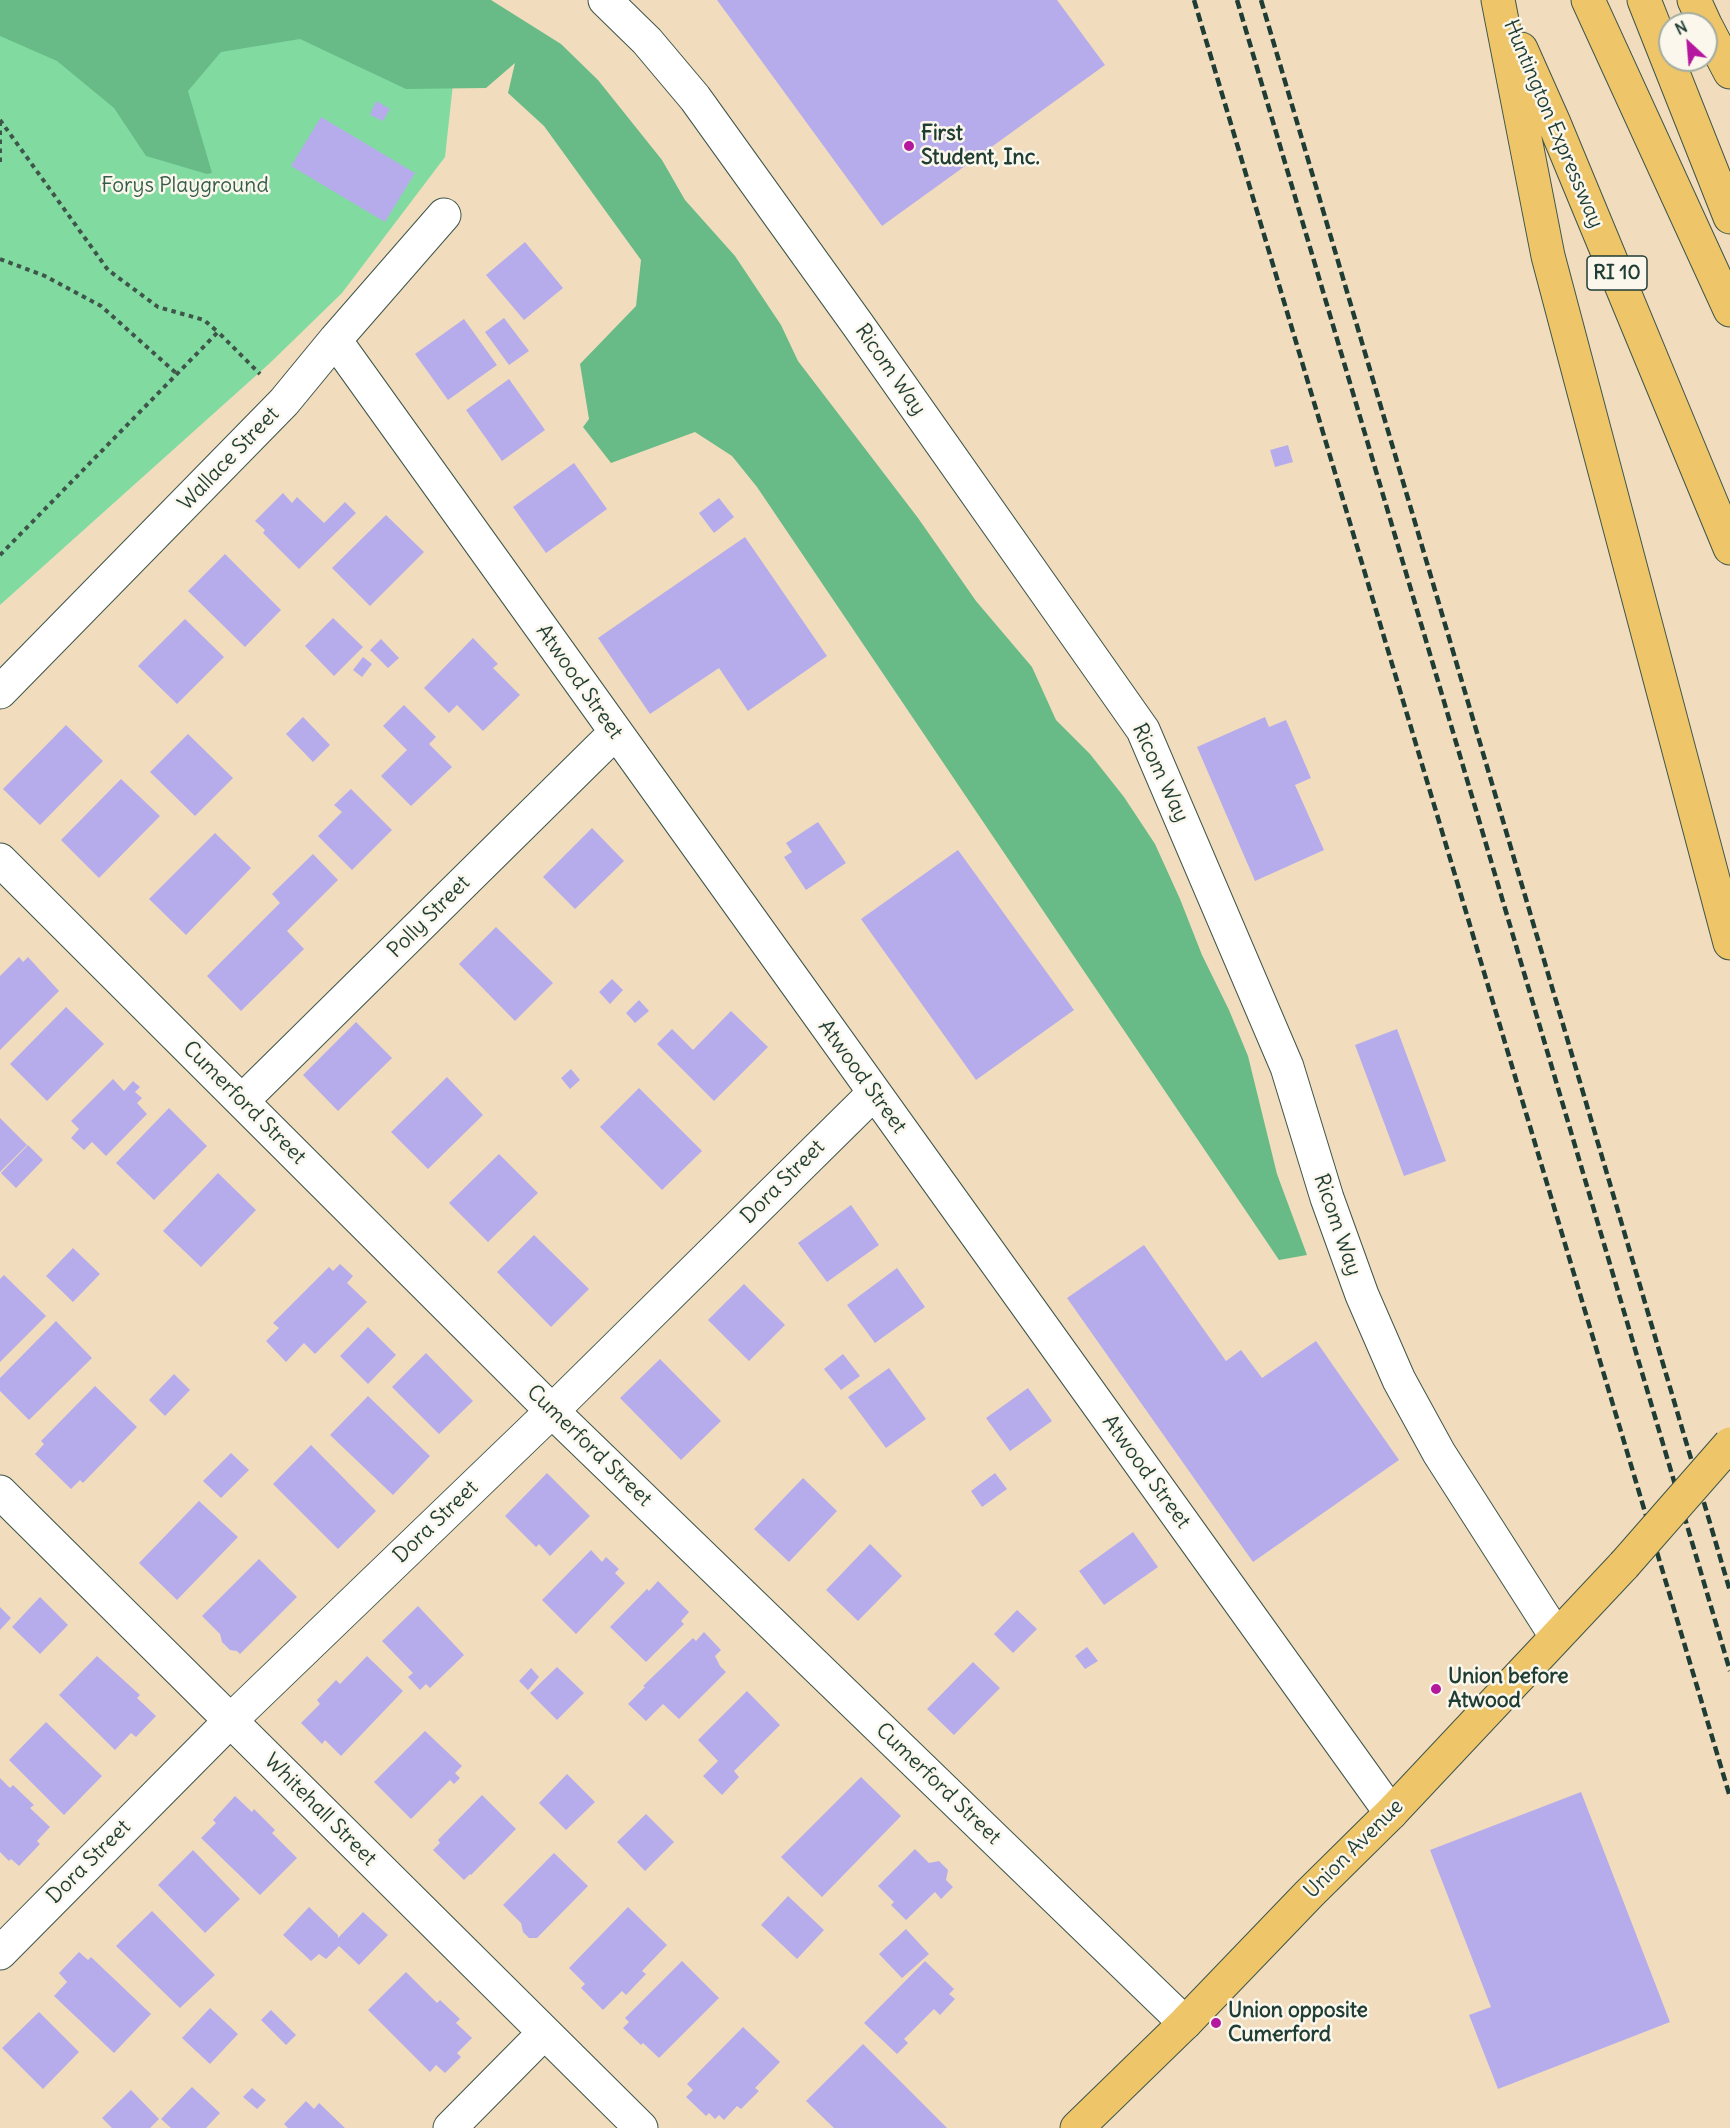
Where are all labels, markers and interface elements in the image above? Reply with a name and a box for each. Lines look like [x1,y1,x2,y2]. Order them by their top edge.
north arrow [1658,12,1718,72]
street label: Huntington Expressway [1498,16,1608,232]
text: N [1672,16,1690,39]
place label: First Student, Inc. [921,121,1040,171]
marker: First Student, Inc. [902,139,916,153]
park label: Forys Playground [101,173,269,199]
road number: RI 10 [1587,256,1647,290]
street label: Ricom Way [849,319,931,421]
street label: Wallace Street [173,402,285,516]
street label: Atwood Street [530,620,628,744]
street label: Ricom Way [1126,720,1194,826]
street label: Polly Street [382,870,476,964]
street label: Atwood Street [812,1015,912,1139]
street label: Cumerford Street [177,1036,311,1170]
street label: Dora Street [736,1135,830,1229]
street label: Ricom Way [1308,1171,1366,1279]
street label: Cumerford Street [521,1380,657,1512]
street label: Atwood Street [1096,1410,1196,1534]
street label: Dora Street [388,1475,484,1569]
place label: Union before Atwood [1448,1664,1569,1714]
marker: Union before Atwood [1429,1682,1443,1696]
street label: Cumerford Street [870,1718,1006,1850]
street label: Whitehall Street [259,1749,381,1871]
street label: Union Avenue [1299,1794,1409,1904]
street label: Dora Street [42,1815,136,1909]
place label: Union opposite Cumerford [1228,1998,1368,2048]
marker: Union opposite Cumerford [1209,2016,1223,2030]

